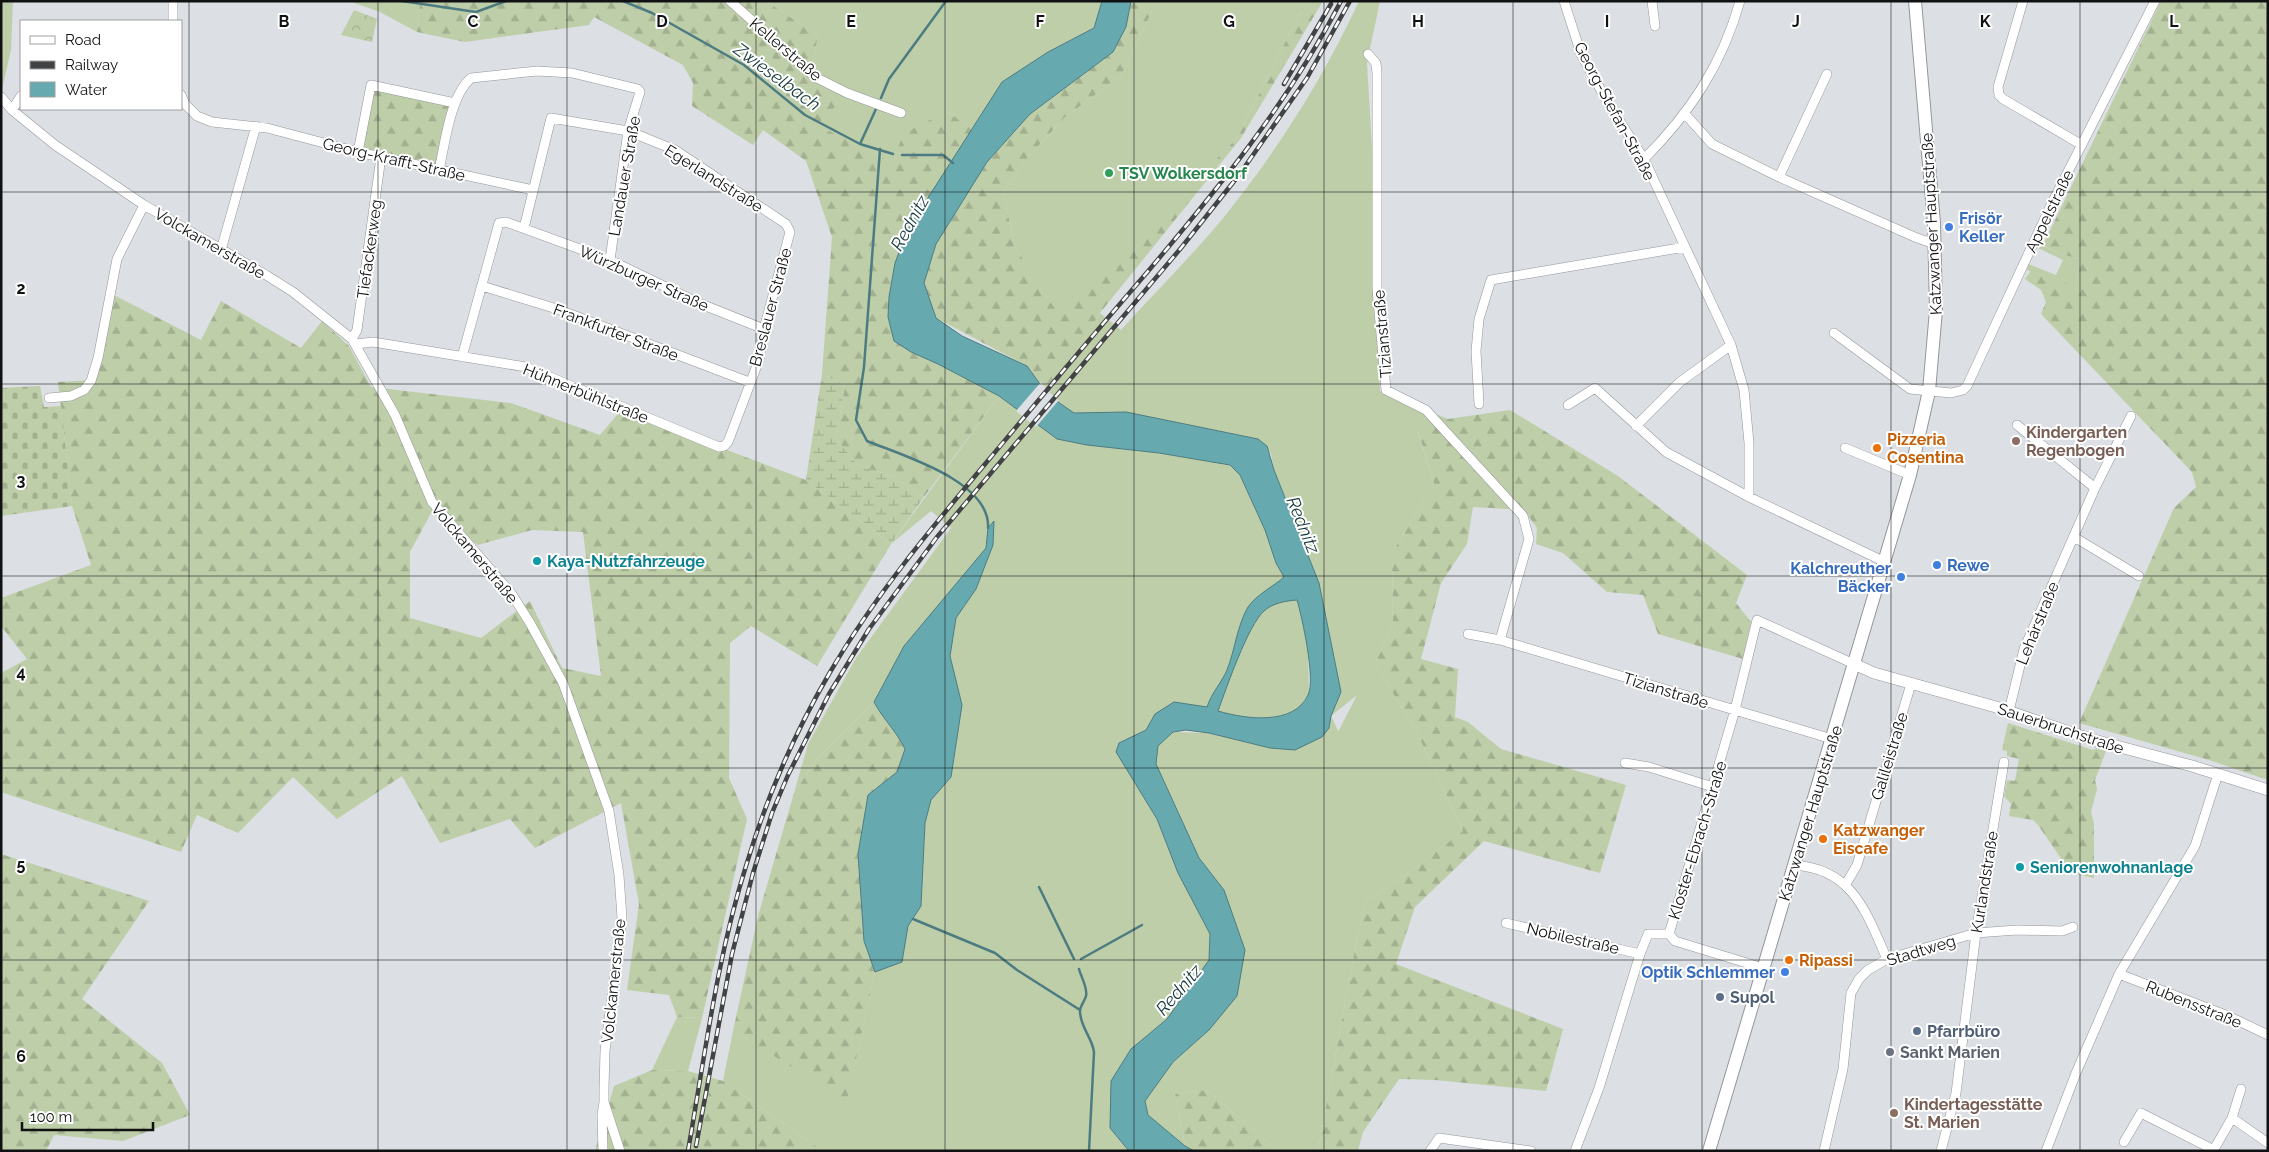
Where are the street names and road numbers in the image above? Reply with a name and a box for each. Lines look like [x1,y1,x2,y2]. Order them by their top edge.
street label: Kellerstraße [746,14,826,85]
street label: Georg-Stefan-Straße [1570,39,1659,184]
street label: Landauer Straße [605,115,644,238]
street label: Katzwanger Hauptstraße [1917,132,1946,315]
street label: Georg-Krafft-Straße [321,134,467,185]
street label: Egerlandstraße [661,141,766,216]
street label: Appelstraße [2021,167,2078,256]
street label: Tiefackerweg [353,198,386,300]
street label: Volckamerstraße [151,204,269,283]
street label: Würzburger Straße [576,241,712,316]
street label: Breslauer Straße [746,246,795,368]
street label: Tizianstraße [1369,289,1396,379]
street label: Frankfurter Straße [550,300,681,365]
street label: Hühnerbühlstraße [520,360,651,427]
street label: Volckamerstraße [427,499,522,607]
street label: Lehárstraße [2012,579,2063,667]
street label: Tizianstraße [1621,668,1711,712]
street label: Sauerbruchstraße [1995,699,2126,758]
street label: Galileistraße [1867,710,1912,802]
street label: Katzwanger Hauptstraße [1775,723,1846,903]
street label: Kloster-Ebrach-Straße [1664,759,1731,922]
street label: Kurlandstraße [1967,830,2002,934]
street label: Volckamerstraße [598,918,629,1044]
street label: Nobilestraße [1525,919,1621,958]
street label: Stadtweg [1884,931,1958,970]
street label: Rubensstraße [2143,977,2245,1032]

